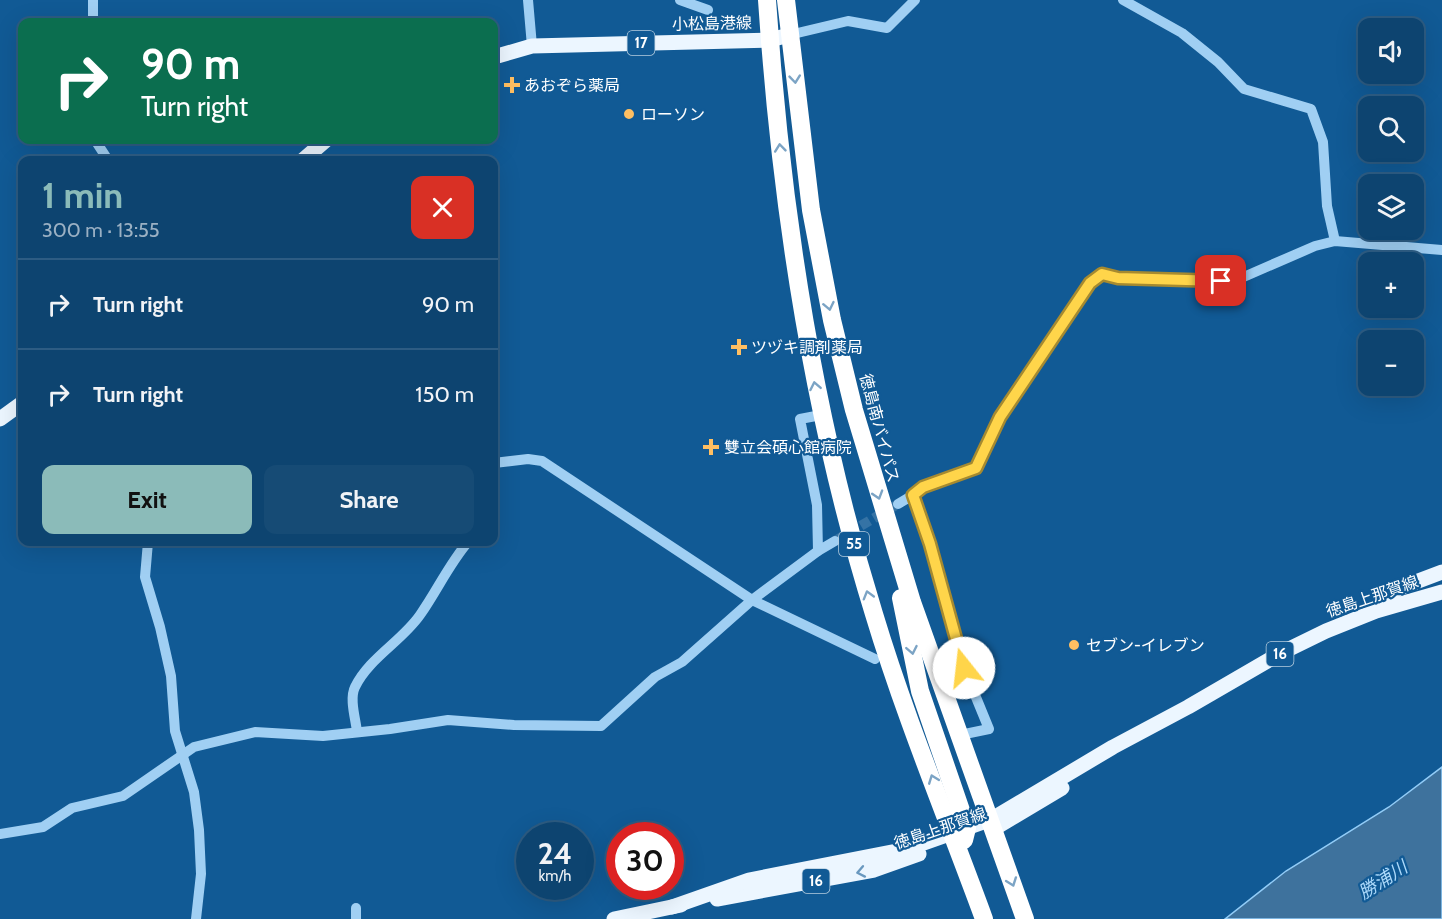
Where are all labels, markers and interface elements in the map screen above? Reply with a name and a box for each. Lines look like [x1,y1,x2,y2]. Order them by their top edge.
street label: 小松島港線 [672,13,752,34]
map controls [1358,18,1424,396]
button: sound [1358,18,1424,84]
road number: 17 [628,31,654,55]
text: 90 m [141,38,240,90]
icon: right [42,42,120,120]
one-way arrow [788,74,801,84]
place label: あおぞら薬局 [524,76,620,95]
marker: あおぞら薬局 [505,78,519,92]
text: Turn right [141,90,248,123]
button: search [1358,96,1424,162]
place label: ローソン [641,105,705,124]
marker: ローソン [622,107,636,121]
one-way arrow [774,144,787,153]
text: 1 min [42,173,123,217]
button: layers [1358,174,1424,240]
button: close [411,176,474,239]
text: 300 m · 13:55 [42,218,160,242]
button: + [1358,252,1424,318]
pin [1195,255,1246,306]
icon: arrive [1204,264,1237,297]
icon: right [42,288,75,321]
text: Turn right [93,291,183,318]
text: 90 m [422,291,474,318]
one-way arrow [822,301,835,311]
button: − [1358,330,1424,396]
place label: ツヅキ調剤薬局 [751,338,863,357]
marker: ツヅキ調剤薬局 [732,340,746,354]
street label: 徳島南バイパス [856,372,903,485]
icon: right [42,378,75,411]
text: Turn right [93,381,183,408]
text: 150 m [415,381,474,408]
one-way arrow [809,381,822,391]
marker: 雙立会碩心館病院 [702,438,720,456]
place label: 雙立会碩心館病院 [724,438,852,457]
button: Exit [42,465,252,534]
button: Share [264,465,474,534]
one-way arrow [871,489,883,500]
road number: 55 [839,532,869,556]
street label: 徳島上那賀線 [1324,572,1421,621]
one-way arrow [863,590,875,601]
position arrow [932,636,996,700]
place label: セブン-イレブン [1086,636,1205,655]
marker: セブン-イレブン [1067,638,1081,652]
road number: 16 [1266,642,1294,666]
one-way arrow [904,645,917,655]
one-way arrow [928,774,941,784]
street label: 徳島上那賀線 [892,804,989,853]
speed limit sign: 30 [606,822,684,900]
text: 24 [538,835,572,872]
water label: 勝浦川 [1354,855,1413,904]
one-way arrow [856,865,866,878]
text: km/h [539,867,571,885]
road number: 16 [802,869,830,893]
one-way arrow [1005,876,1018,887]

